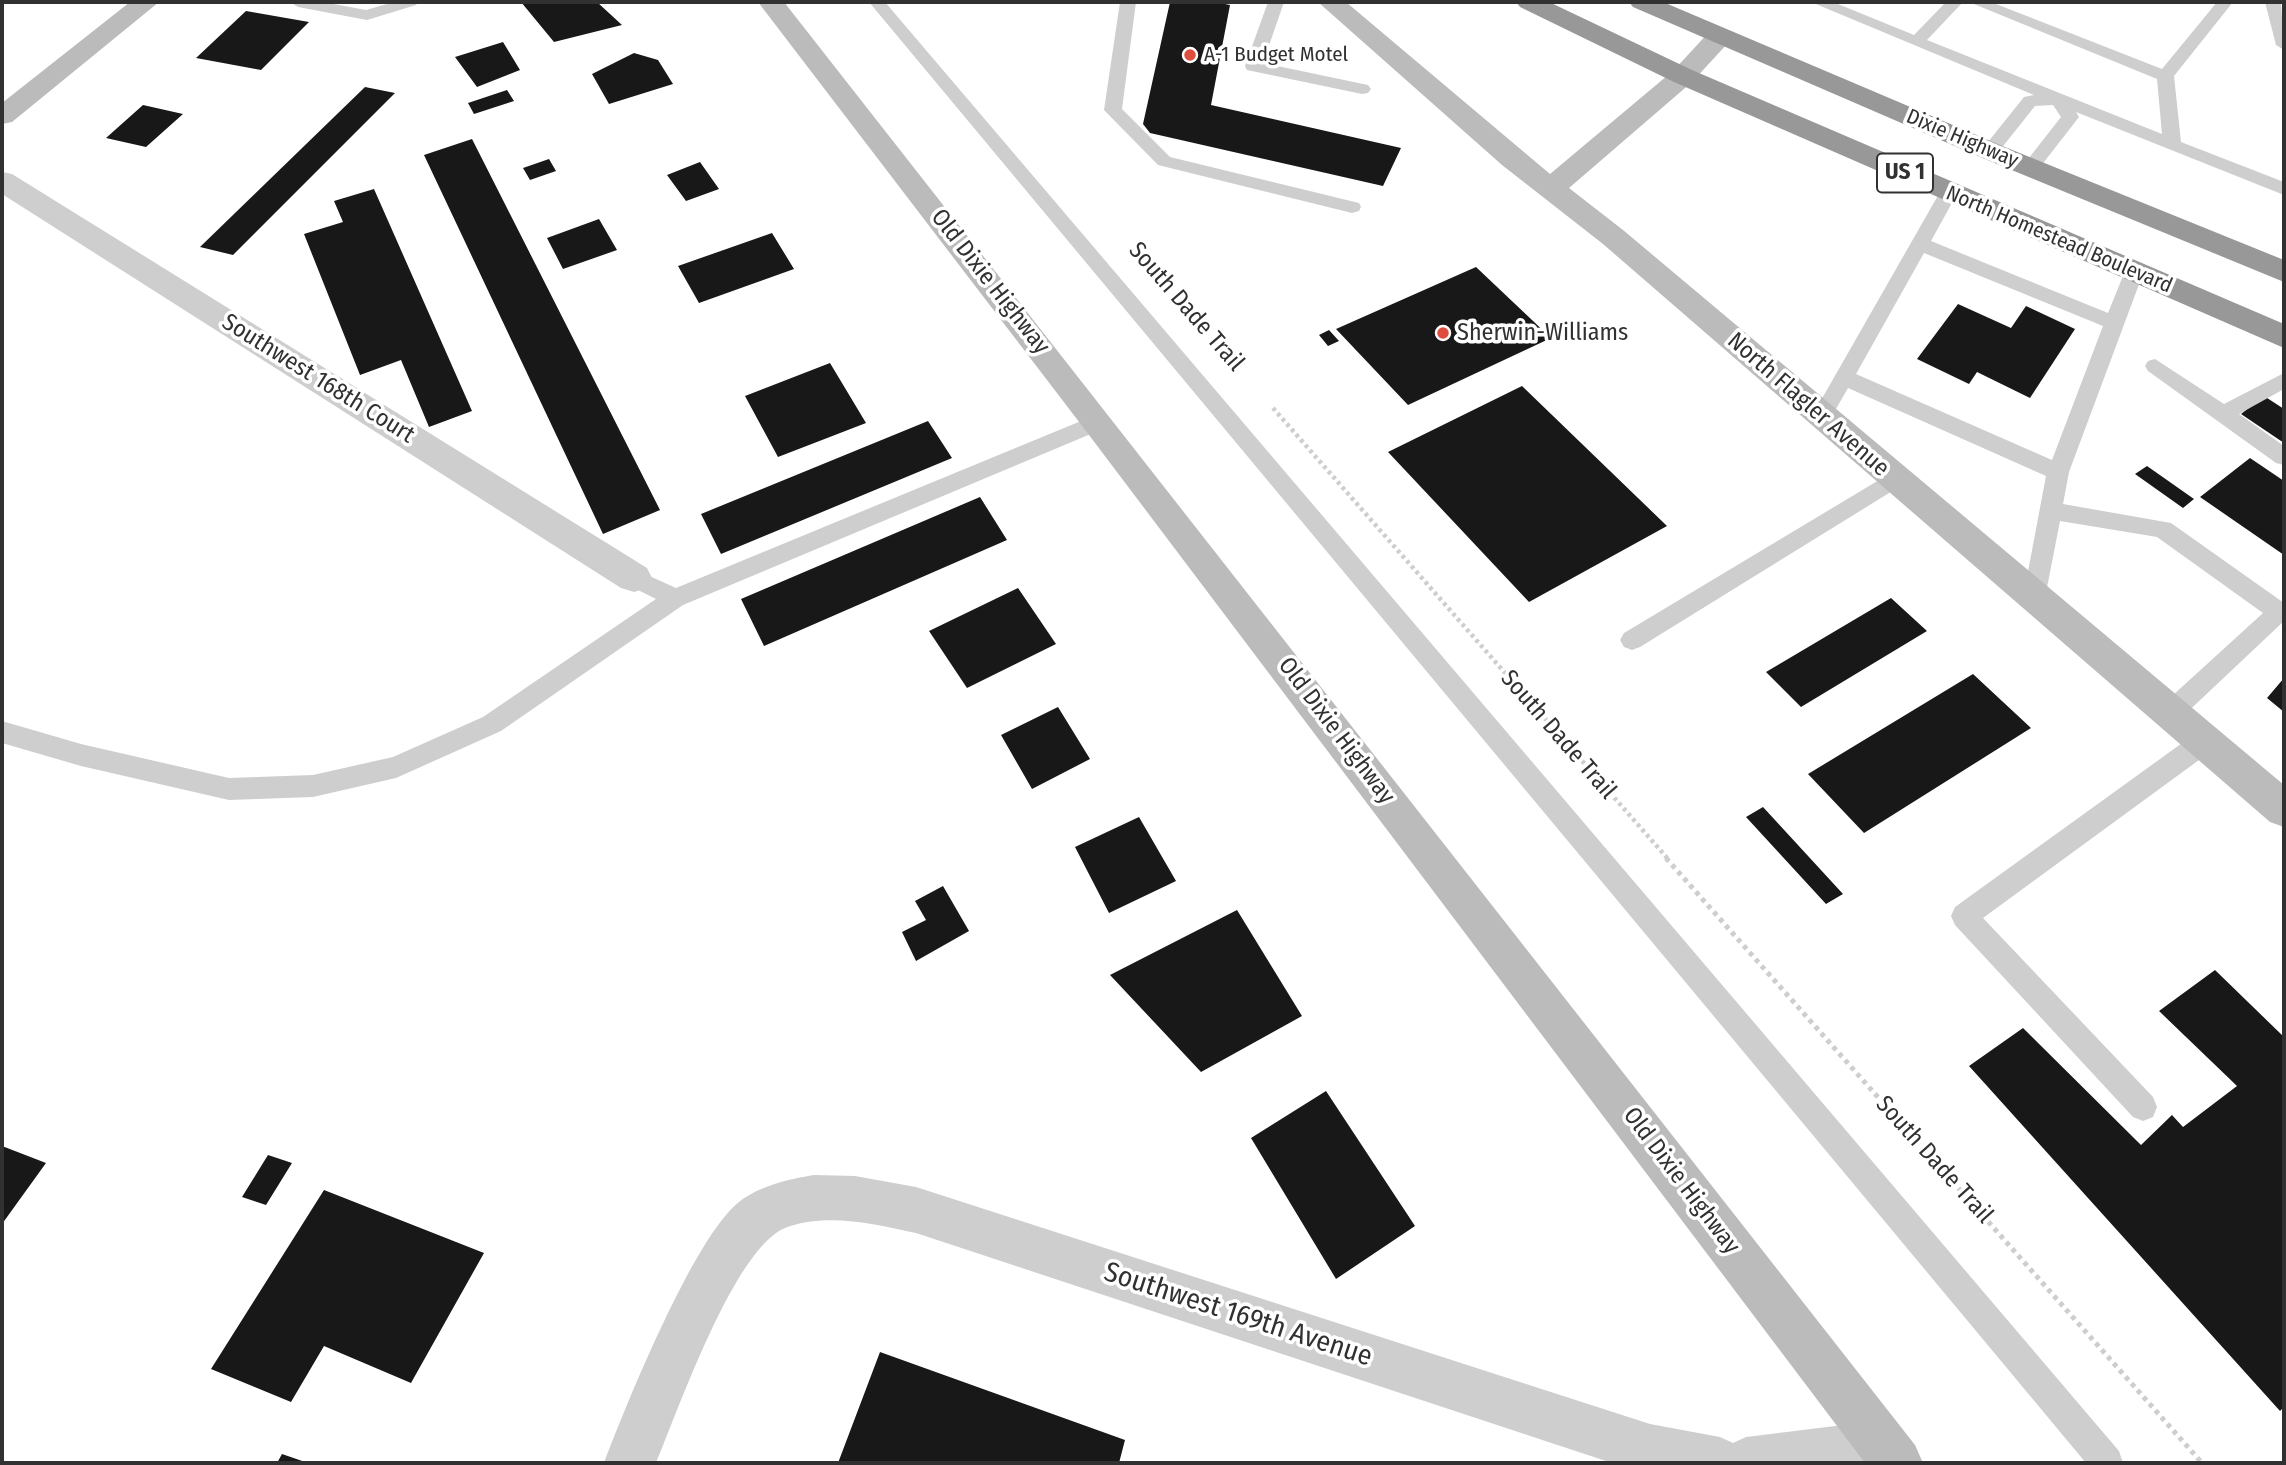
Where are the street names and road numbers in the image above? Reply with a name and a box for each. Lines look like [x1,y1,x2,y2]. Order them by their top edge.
street label: Dixie Highway [1902,104,2022,174]
road number: US 1 [1877,154,1933,192]
street label: North Homestead Boulevard [1942,181,2176,299]
street label: Old Dixie Highway [925,204,1055,360]
street label: South Dade Trail [1122,237,1250,377]
street label: Southwest 168th Court [216,308,420,450]
street label: North Flagler Avenue [1721,327,1895,483]
street label: Old Dixie Highway [1272,652,1400,810]
street label: South Dade Trail [1494,665,1622,805]
street label: South Dade Trail [1869,1090,1999,1230]
street label: Old Dixie Highway [1617,1102,1745,1260]
street label: Southwest 169th Avenue [1100,1256,1376,1374]

